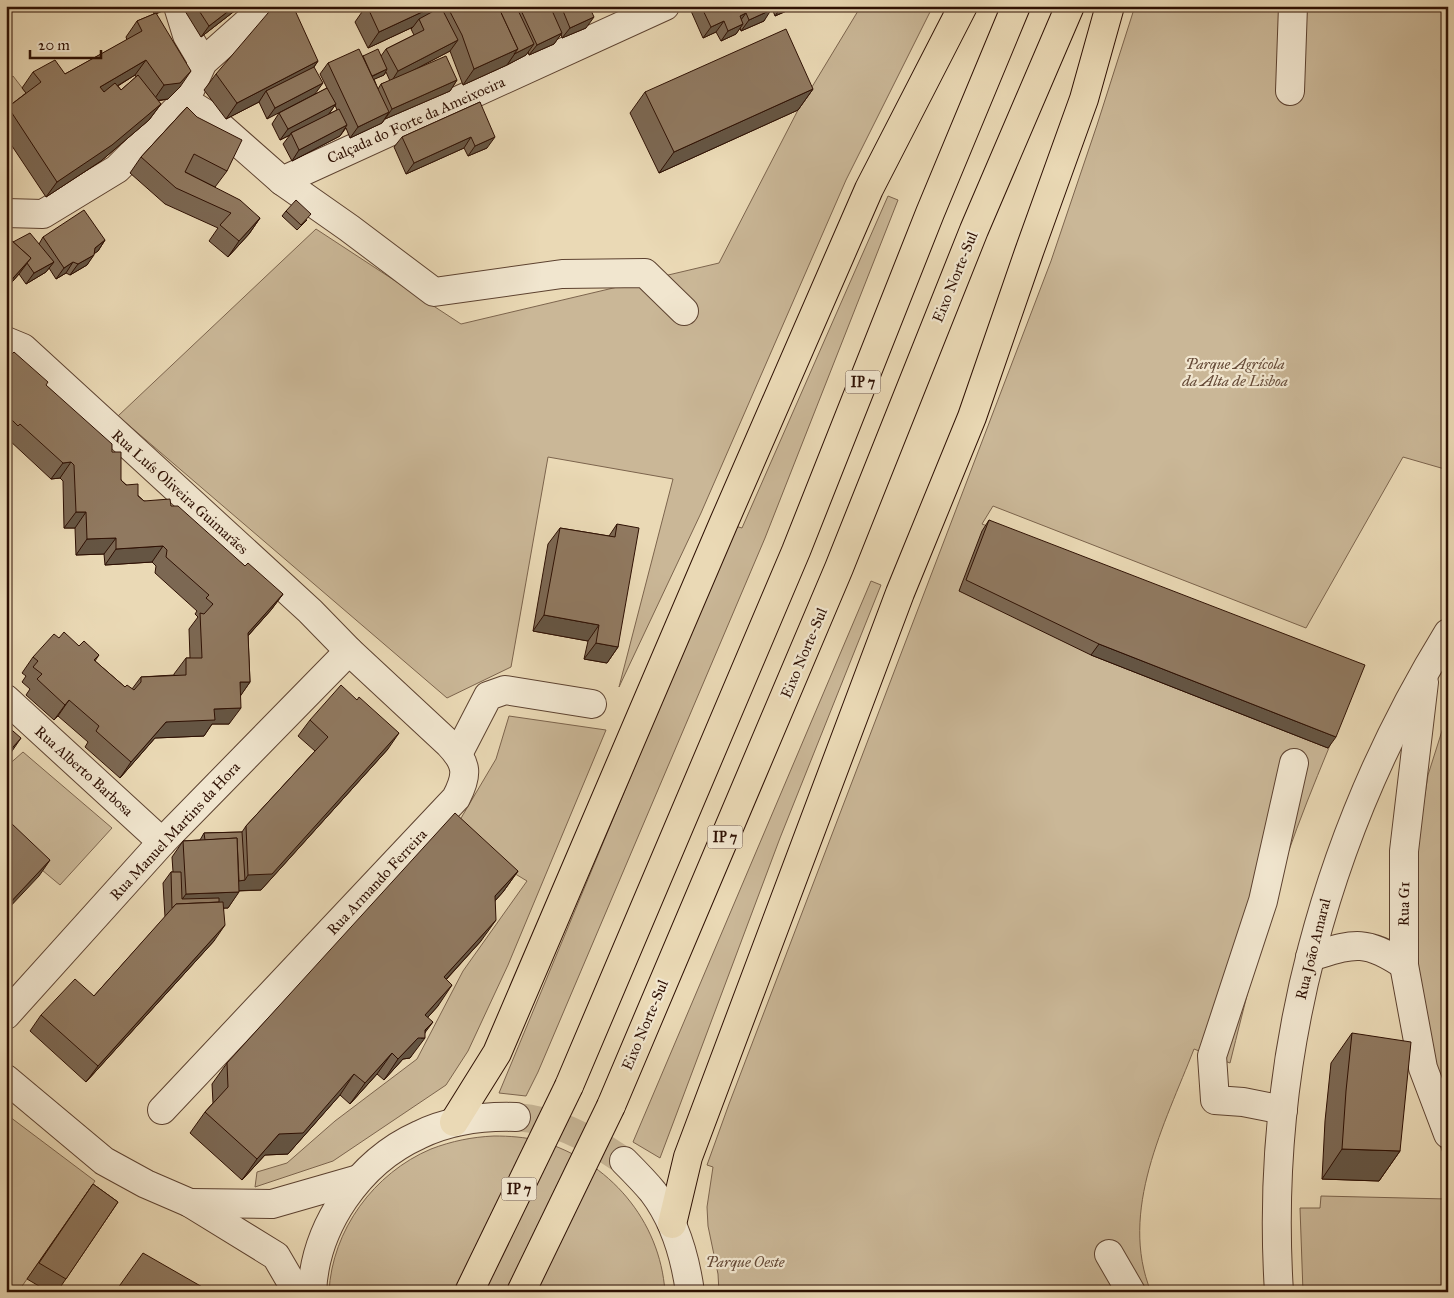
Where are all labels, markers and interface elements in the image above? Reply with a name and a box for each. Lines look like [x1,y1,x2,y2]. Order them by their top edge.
scale bar [30,28,101,60]
text: 20 m [38,36,70,54]
street label: Calçada do Forte da Ameixoeira [324,72,508,167]
street label: Eixo Norte-Sul [929,228,982,325]
park label: Parque Agrícola da Alta de Lisboa [1181,355,1288,390]
road number: IP 7 [846,371,880,394]
street label: Rua Luís Oliveira Guimarães [108,426,252,558]
street label: Eixo Norte-Sul [777,604,831,701]
street label: Rua Alberto Barbosa [31,722,137,820]
street label: Rua Manuel Martins da Hora [106,758,244,904]
street label: Rua Armando Ferreira [323,825,431,939]
road number: IP 7 [708,826,742,849]
street label: Rua G1 [1395,881,1413,927]
street label: Rua João Amaral [1292,896,1335,1002]
street label: Eixo Norte-Sul [618,976,672,1073]
road number: IP 7 [502,1178,536,1200]
park label: Parque Oeste [706,1253,785,1271]

